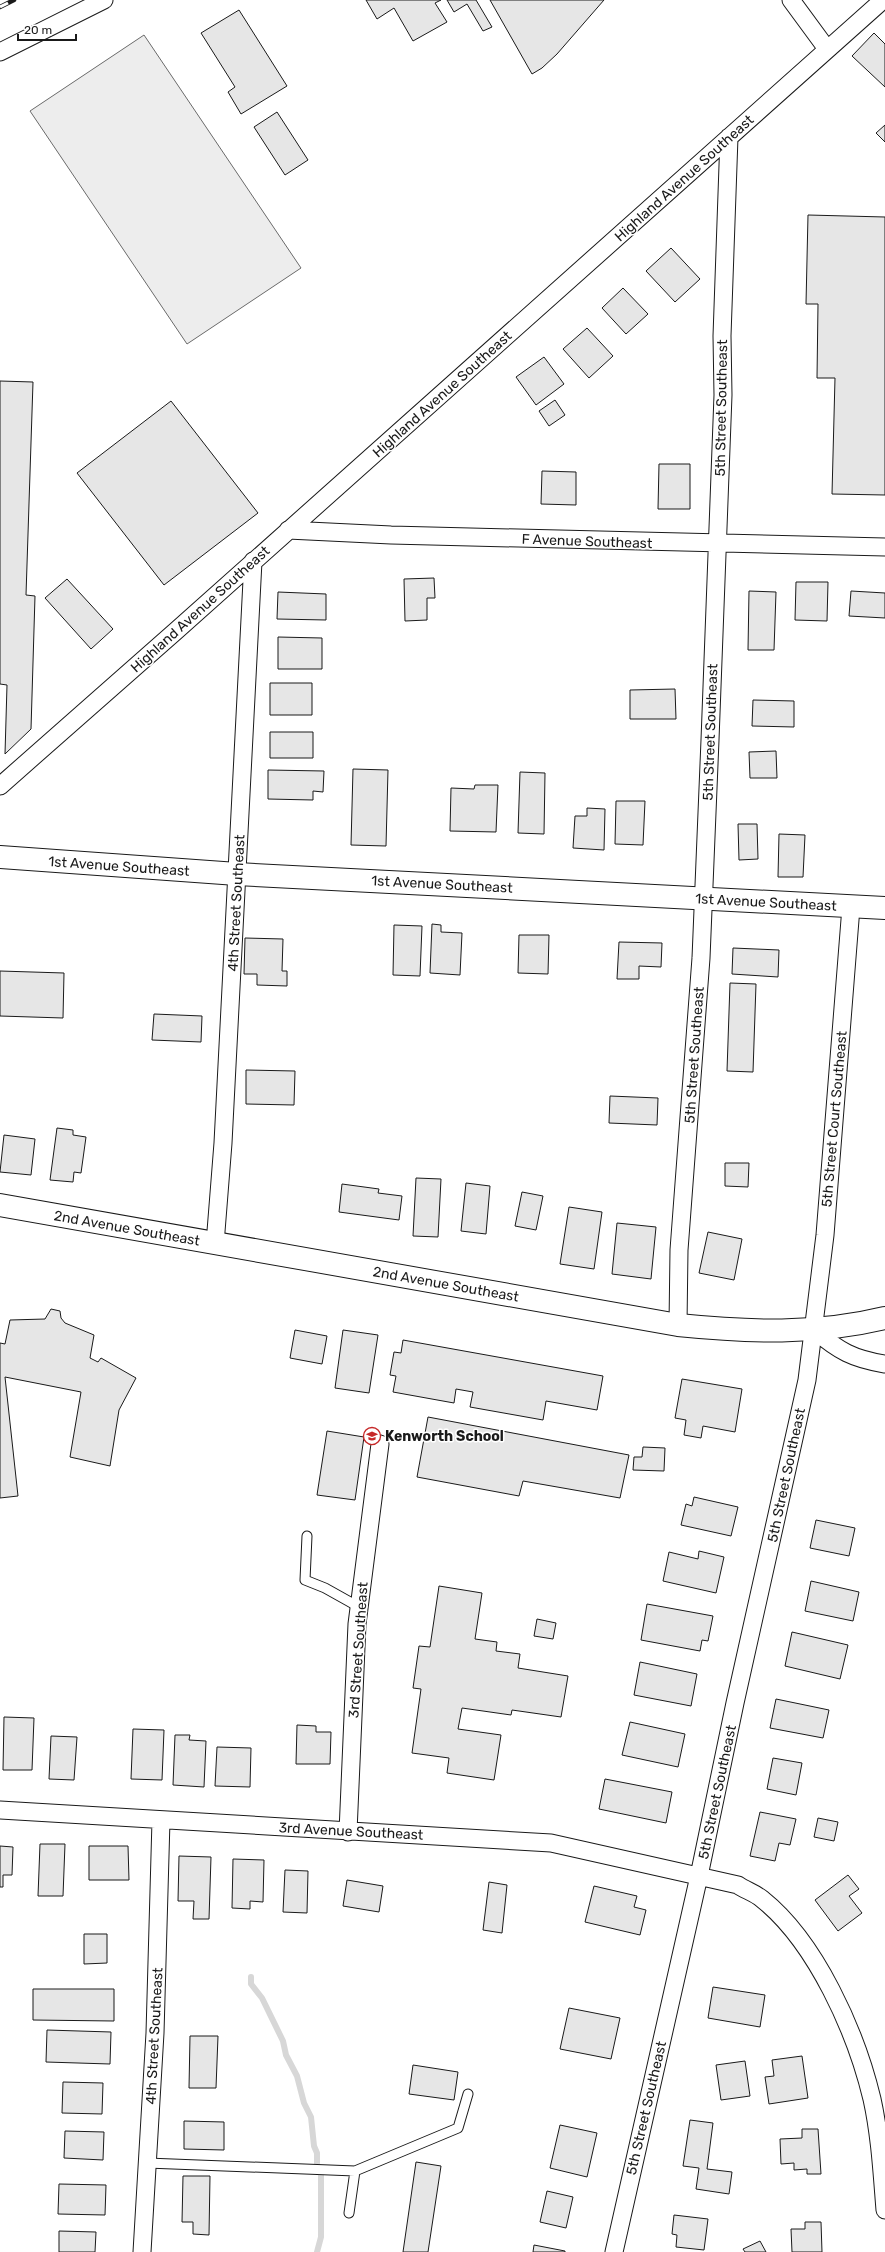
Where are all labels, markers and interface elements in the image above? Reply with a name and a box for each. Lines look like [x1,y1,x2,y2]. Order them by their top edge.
scale bar [18,16,76,42]
text: 20 m [24,23,52,37]
street label: Highland Avenue Southeast [611,111,758,245]
street label: Highland Avenue Southeast [369,327,516,461]
street label: 5th Street Southeast [712,339,731,477]
street label: F Avenue Southeast [521,531,653,552]
street label: Highland Avenue Southeast [127,542,274,676]
street label: 5th Street Southeast [700,663,721,801]
street label: 4th Street Southeast [224,833,249,972]
street label: 1st Avenue Southeast [48,853,191,880]
street label: 1st Avenue Southeast [371,872,514,897]
street label: 1st Avenue Southeast [695,890,838,915]
street label: 5th Street Southeast [681,986,708,1124]
street label: 5th Street Court Southeast [818,1030,851,1208]
street label: 2nd Avenue Southeast [53,1207,202,1250]
street label: 2nd Avenue Southeast [372,1263,521,1306]
street label: 5th Street Southeast [764,1406,809,1544]
school or university icon: Kenworth School [362,1426,382,1446]
place label: Kenworth School [385,1428,504,1445]
street label: 3rd Street Southeast [345,1581,372,1719]
street label: 5th Street Southeast [695,1723,740,1861]
street label: 3rd Avenue Southeast [278,1819,424,1844]
street label: 4th Street Southeast [142,1966,167,2105]
street label: 5th Street Southeast [623,2039,670,2177]

